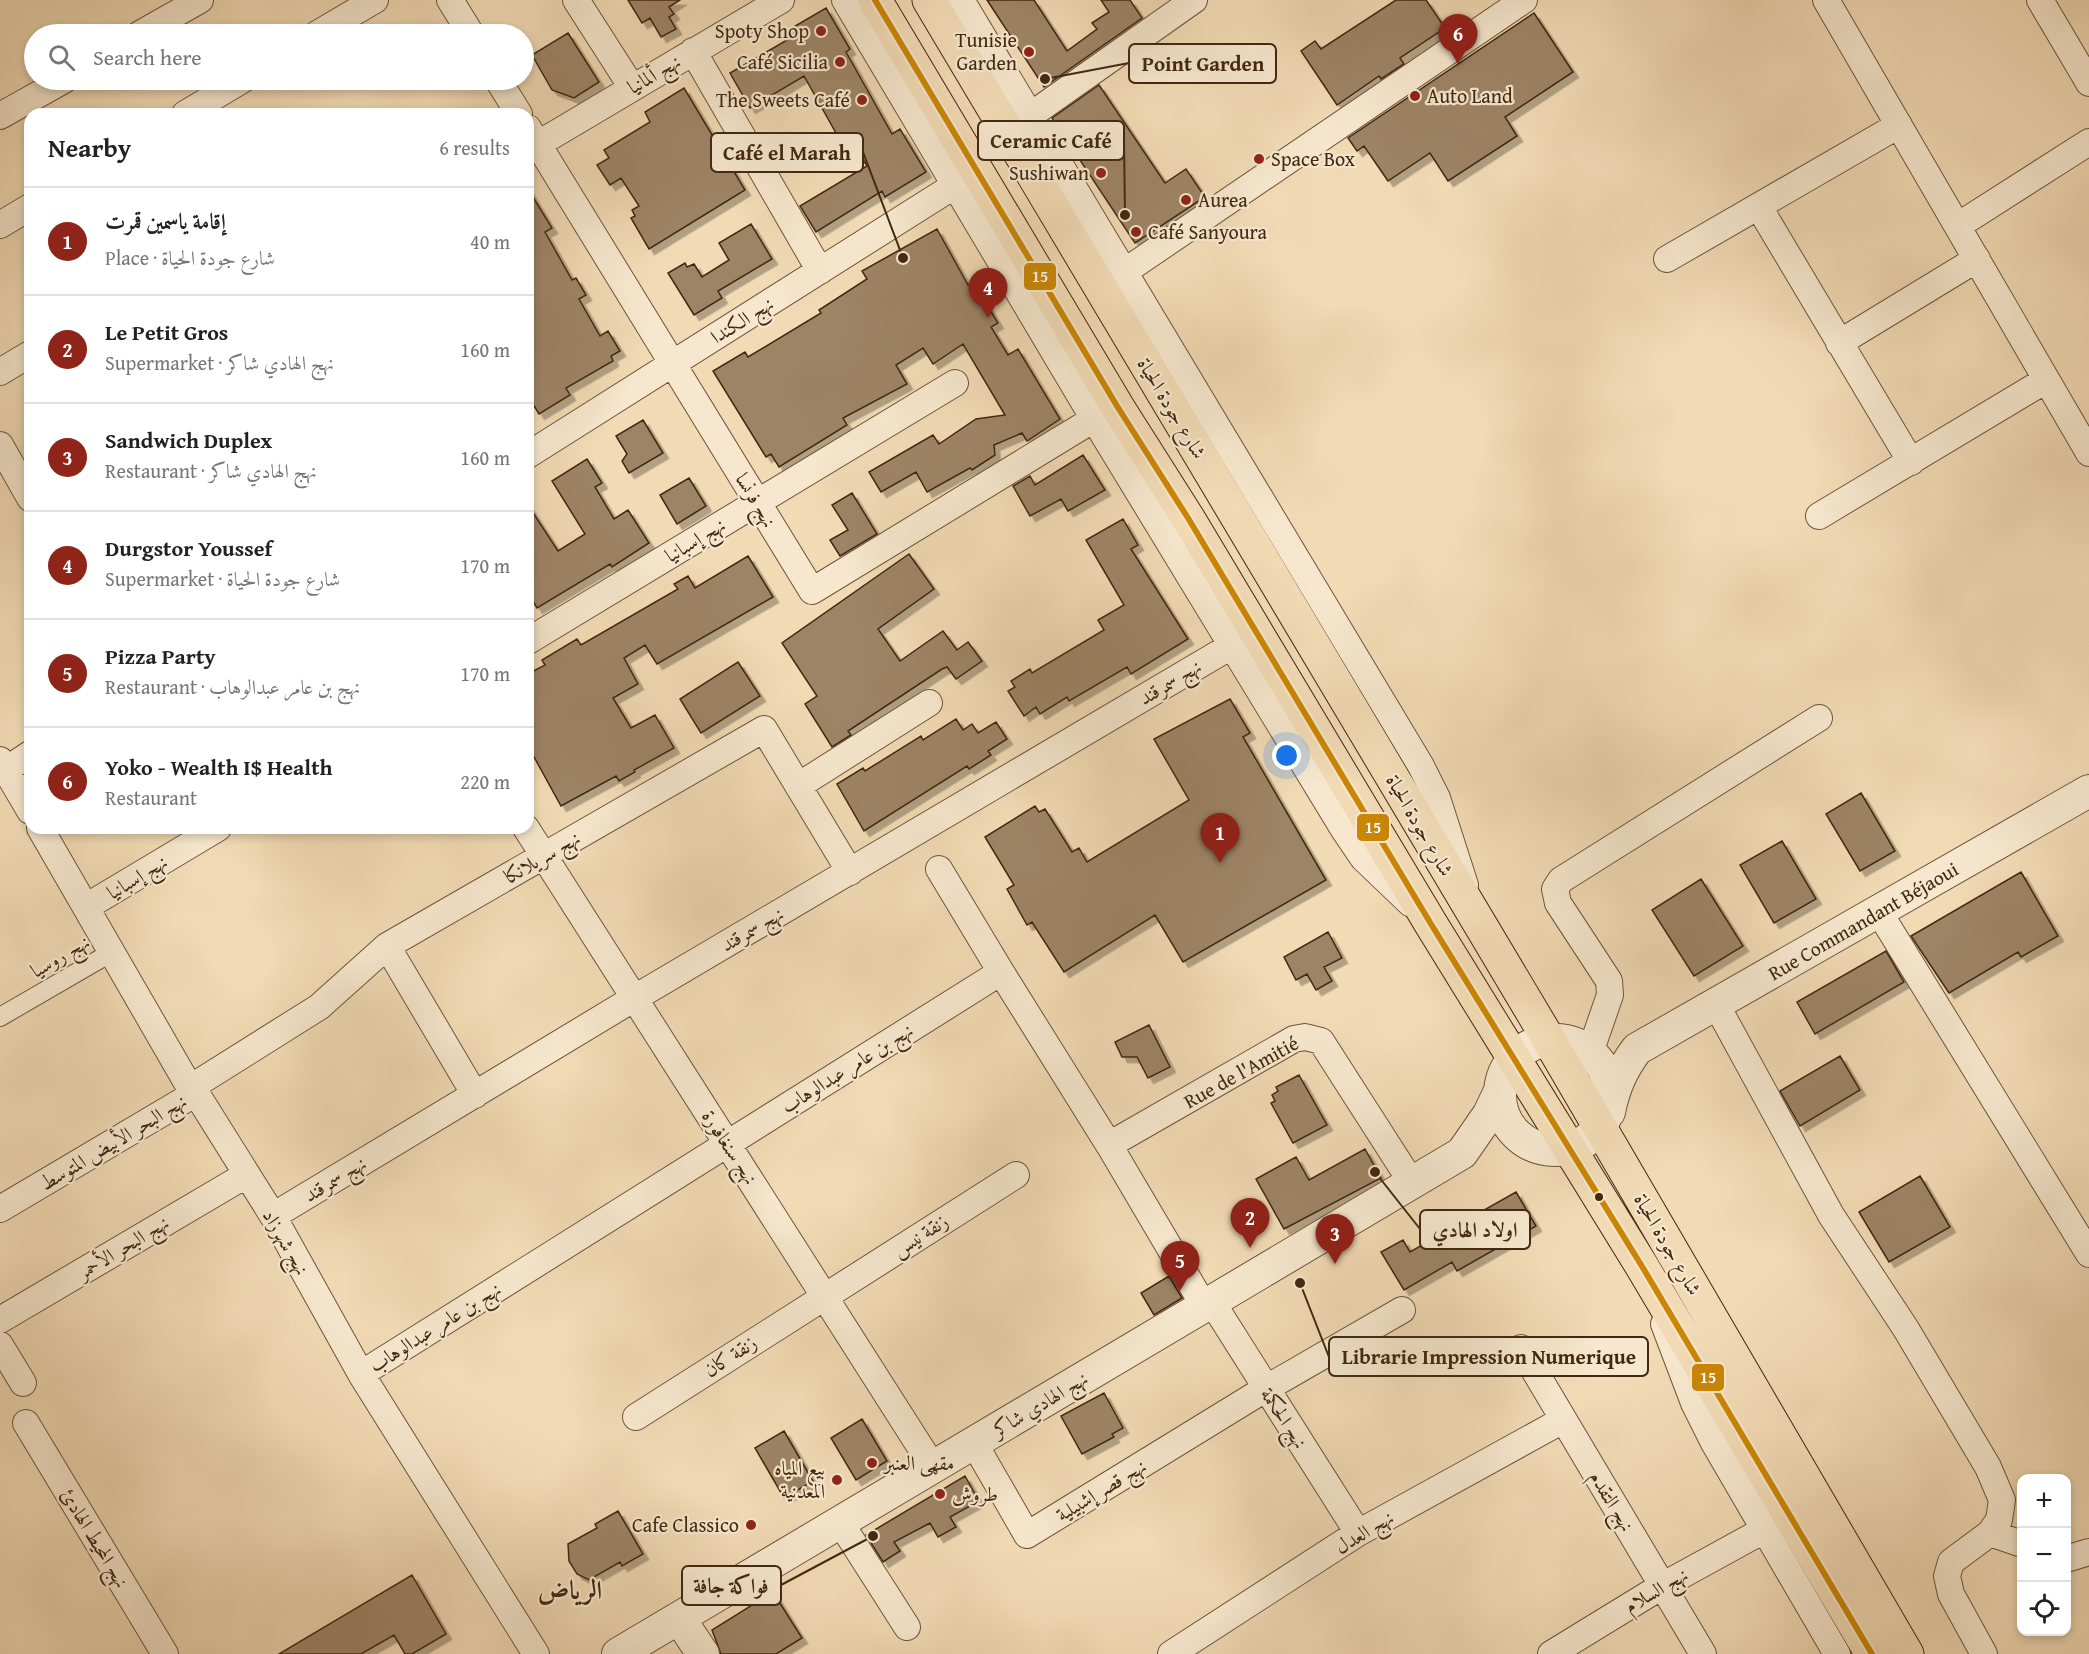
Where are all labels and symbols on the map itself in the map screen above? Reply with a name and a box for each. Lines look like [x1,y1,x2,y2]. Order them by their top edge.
pin: 6 [1438,14,1478,64]
place label: Spoty Shop [715,16,809,45]
marker: Spoty Shop [814,24,828,38]
place label: Tunisie Garden [955,25,1017,77]
callout: Point Garden [1129,44,1276,83]
marker: Tunisie Garden [1022,45,1036,59]
street label: نهج ألمانيا [622,47,688,104]
place label: Café Sicilia [737,47,829,76]
text: Point Garden [1142,48,1265,79]
marker: Café Sicilia [833,55,847,69]
place label: Auto Land [1427,81,1513,110]
place label: The Sweets Café [716,85,850,114]
marker: Auto Land [1408,89,1422,103]
marker: The Sweets Café [855,93,869,107]
callout: Ceramic Café [978,121,1124,160]
text: Ceramic Café [990,125,1112,156]
callout: Café el Marah [711,133,863,172]
text: Café el Marah [723,137,851,168]
place label: Space Box [1271,144,1356,173]
marker: Space Box [1252,152,1266,166]
place label: Sushiwan [1009,158,1089,187]
marker: Sushiwan [1094,166,1108,180]
place label: Aurea [1198,185,1248,214]
marker: Aurea [1179,193,1193,207]
place label: Café Sanyoura [1148,217,1268,246]
marker: Café Sanyoura [1129,225,1143,239]
line badge: 15 [1023,262,1057,291]
text: 15 [1032,264,1048,288]
pin: 4 [968,268,1008,318]
street label: نهج الكندا [704,289,781,354]
street label: شارع جودة الحياة [1127,352,1214,466]
street label: نهج فرنسا [725,467,784,535]
street label: نهج إسبانيا [659,510,733,573]
street label: نهج سمرقند [1133,651,1209,715]
your location [1272,741,1301,770]
street label: شارع جودة الحياة [1376,768,1461,883]
line badge: 15 [1356,813,1390,842]
pin: 1 [1200,814,1240,863]
text: 15 [1365,815,1381,839]
street label: نهج سريلانكا [498,823,587,894]
street label: نهج إسبانيا [101,847,175,910]
street label: Rue Commandant Béjaoui [1762,854,1964,987]
street label: نهج سمرقند [715,899,791,962]
street label: نهج روسيا [25,927,97,988]
street label: نهج بن عامر عبدالوهاب [775,1015,921,1123]
street label: Rue de l'Amitié [1178,1028,1304,1115]
street label: نهج البحر الأبيض المتوسط [34,1086,194,1200]
street label: نهج سنغافورة [692,1104,765,1192]
street label: نهج سمرقند [298,1148,374,1212]
street label: شارع جودة الحياة [1624,1187,1709,1302]
unlabelled marker [1593,1191,1605,1203]
pin: 2 [1230,1198,1270,1248]
street label: نهج شهرزاد [252,1203,317,1282]
street label: زنقة نيس [886,1206,953,1263]
street label: نهج البحر الأحمر [70,1208,176,1290]
callout: اولاد الهادي [1420,1210,1530,1249]
pin: 3 [1316,1214,1354,1264]
text: اولاد الهادي [1432,1214,1518,1247]
pin: 5 [1160,1242,1200,1291]
street label: نهج بن عامر عبدالوهاب [363,1274,509,1382]
street label: زنقة كان [697,1328,762,1384]
callout: Librarie Impression Numerique [1329,1337,1648,1376]
text: Librarie Impression Numerique [1342,1341,1636,1372]
street label: نهج الهادي شاكر [984,1363,1095,1448]
line badge: 15 [1691,1363,1725,1392]
text: 15 [1700,1365,1716,1389]
street label: نهج الحكمة [1250,1381,1315,1456]
place label: مقهى العنبر [882,1448,954,1477]
street label: نهج قصر إشبيلية [1050,1451,1154,1531]
place label: بيع المياه المعدنية [774,1453,825,1505]
marker: مقهى العنبر [865,1456,879,1470]
street label: نهج التقدم [1579,1465,1642,1539]
marker: بيع المياه المعدنية [830,1473,844,1487]
place label: طروش [952,1479,998,1508]
street label: نهج المحيط الهادئ [51,1482,137,1595]
marker: طروش [933,1487,947,1501]
street label: نهج العدل [1329,1503,1401,1564]
place label: Cafe Classico [632,1510,739,1539]
marker: Cafe Classico [744,1518,758,1532]
street label: نهج السلام [1618,1560,1695,1623]
callout: فواكة جافة [682,1566,781,1605]
district label: الرياض [538,1570,602,1609]
text: فواكة جافة [693,1570,769,1601]

